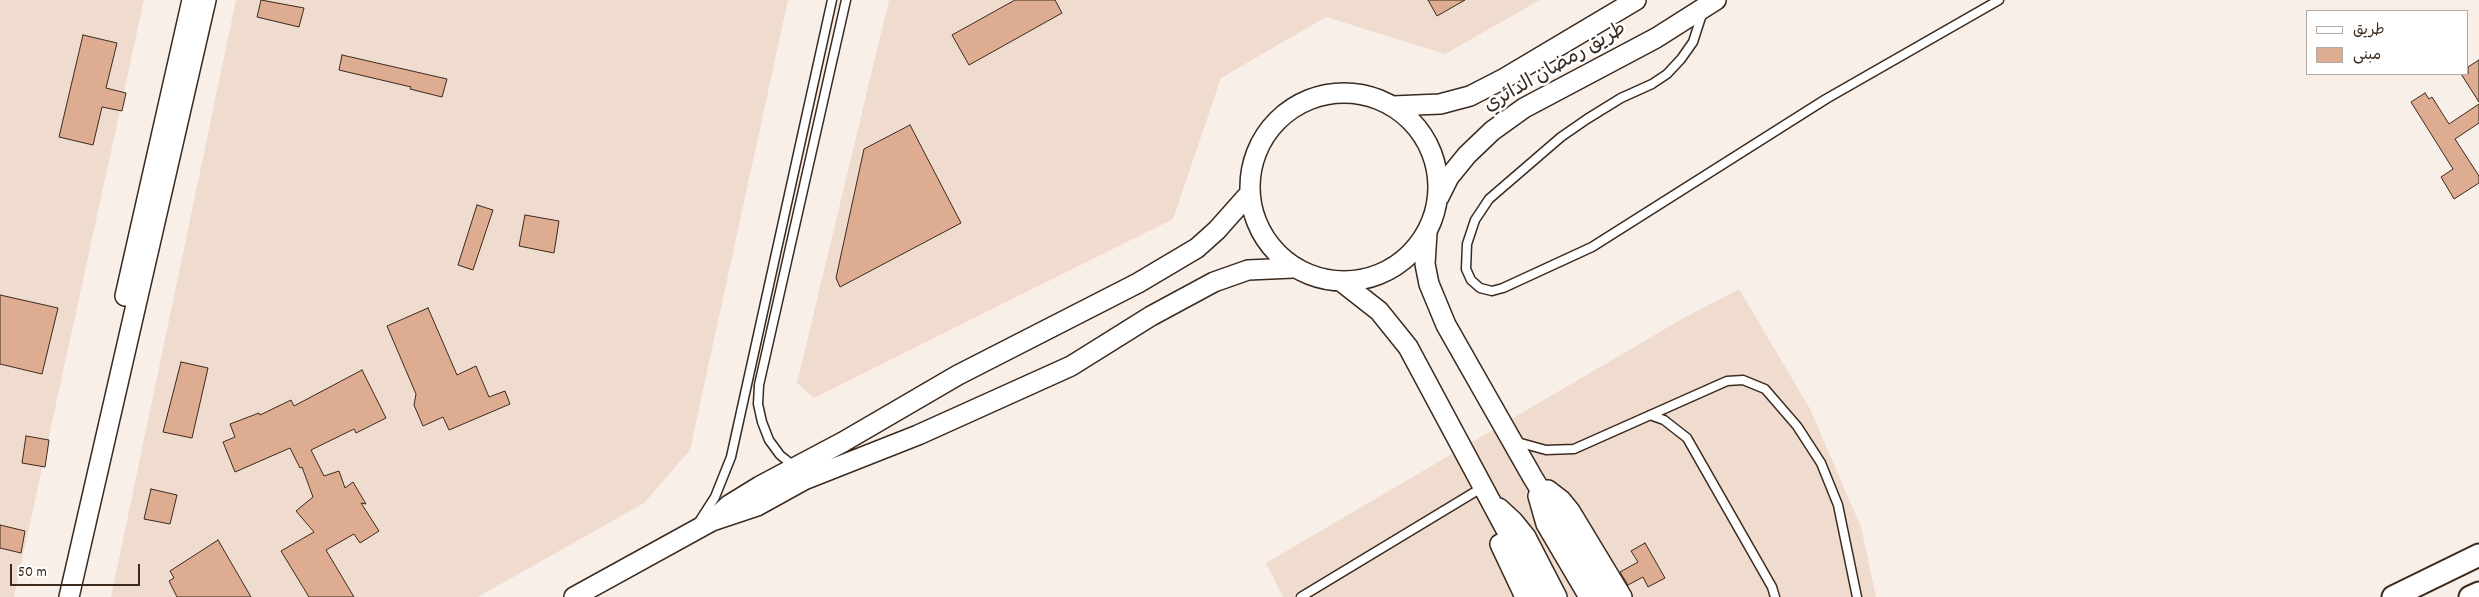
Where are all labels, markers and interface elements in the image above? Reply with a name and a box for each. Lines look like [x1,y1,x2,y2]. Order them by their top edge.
legend [2306,10,2469,75]
street label: طريق رمضان الدائري [1481,18,1631,120]
text: طريق [2353,20,2385,42]
text: مبنى [2353,45,2381,67]
scale bar [12,554,142,586]
text: 50 m [18,562,47,584]

